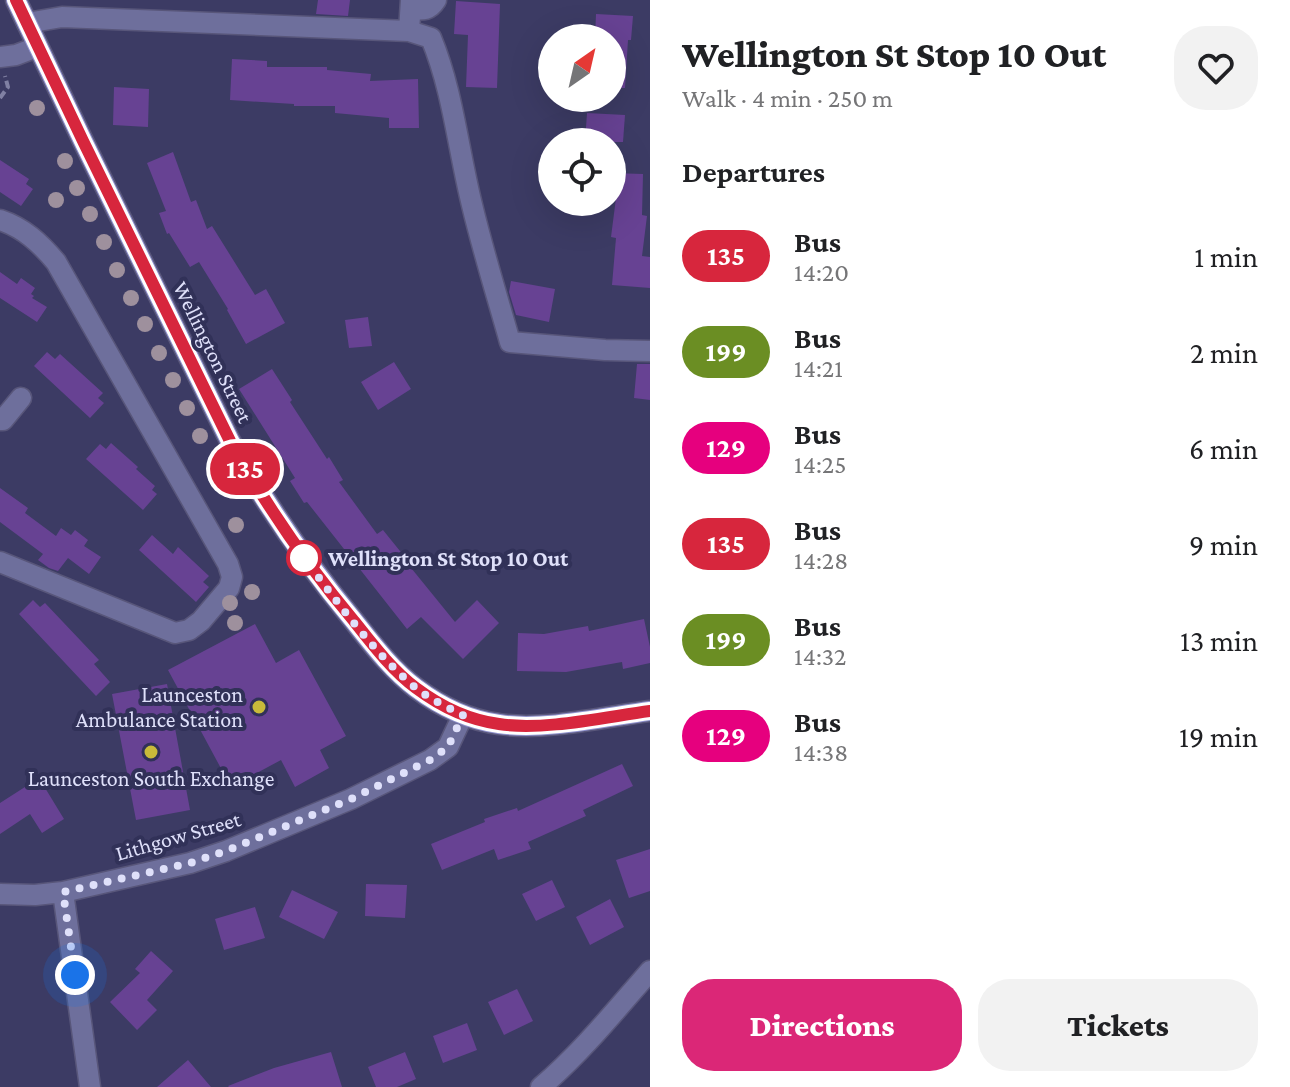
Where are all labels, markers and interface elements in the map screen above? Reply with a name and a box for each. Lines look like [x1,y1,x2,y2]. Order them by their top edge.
north arrow [538,24,626,112]
map controls [538,24,626,216]
button: heart [1174,26,1258,110]
text: Wellington St Stop 10 Out [682,33,1106,75]
text: Walk · 4 min · 250 m [682,84,893,113]
button: locate [538,128,626,216]
text: Departures [682,155,825,188]
text: Bus [794,225,841,258]
text: 135 [707,240,745,271]
text: 1 min [1194,240,1258,273]
text: 14:20 [794,258,849,287]
street label: Wellington Street [168,277,258,427]
text: Bus [794,321,841,354]
text: 199 [705,336,747,367]
text: 2 min [1190,336,1258,369]
text: 14:21 [794,354,843,383]
text: Bus [794,417,841,450]
text: 129 [706,432,746,463]
text: 6 min [1189,432,1258,465]
line badge: 135 [199,443,291,495]
text: 14:25 [794,450,847,479]
text: 135 [226,453,264,484]
text: Bus [794,513,841,546]
text: 135 [707,528,745,559]
text: 9 min [1189,528,1258,561]
marker: Wellington St Stop 10 Out [287,541,321,575]
place label: Wellington St Stop 10 Out [327,546,569,571]
text: 14:28 [794,546,848,575]
text: Bus [794,609,841,642]
text: 199 [705,624,747,655]
text: 13 min [1180,624,1258,657]
text: 14:32 [794,642,846,671]
place label: Launceston Ambulance Station [76,682,243,732]
marker: Launceston Ambulance Station [250,698,268,716]
text: Bus [794,705,841,738]
text: 129 [706,720,746,751]
text: 19 min [1179,720,1258,753]
text: 14:38 [794,738,848,767]
marker: Launceston South Exchange [142,743,160,761]
place label: Launceston South Exchange [28,766,274,791]
street label: Lithgow Street [113,806,244,866]
your location [55,955,95,995]
button: Directions [682,979,962,1071]
button: Tickets [978,979,1258,1071]

